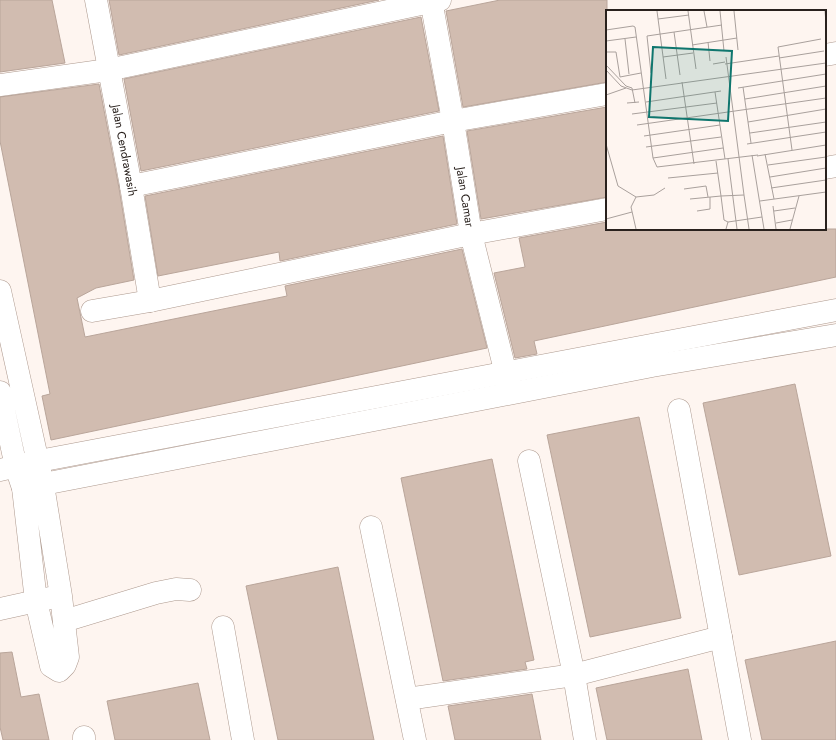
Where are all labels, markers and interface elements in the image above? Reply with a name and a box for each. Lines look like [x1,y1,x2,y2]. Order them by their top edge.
inset map [606,10,826,230]
street label: Jalan Cendrawasih [106,101,142,197]
street label: Jalan Camar [451,164,479,229]

